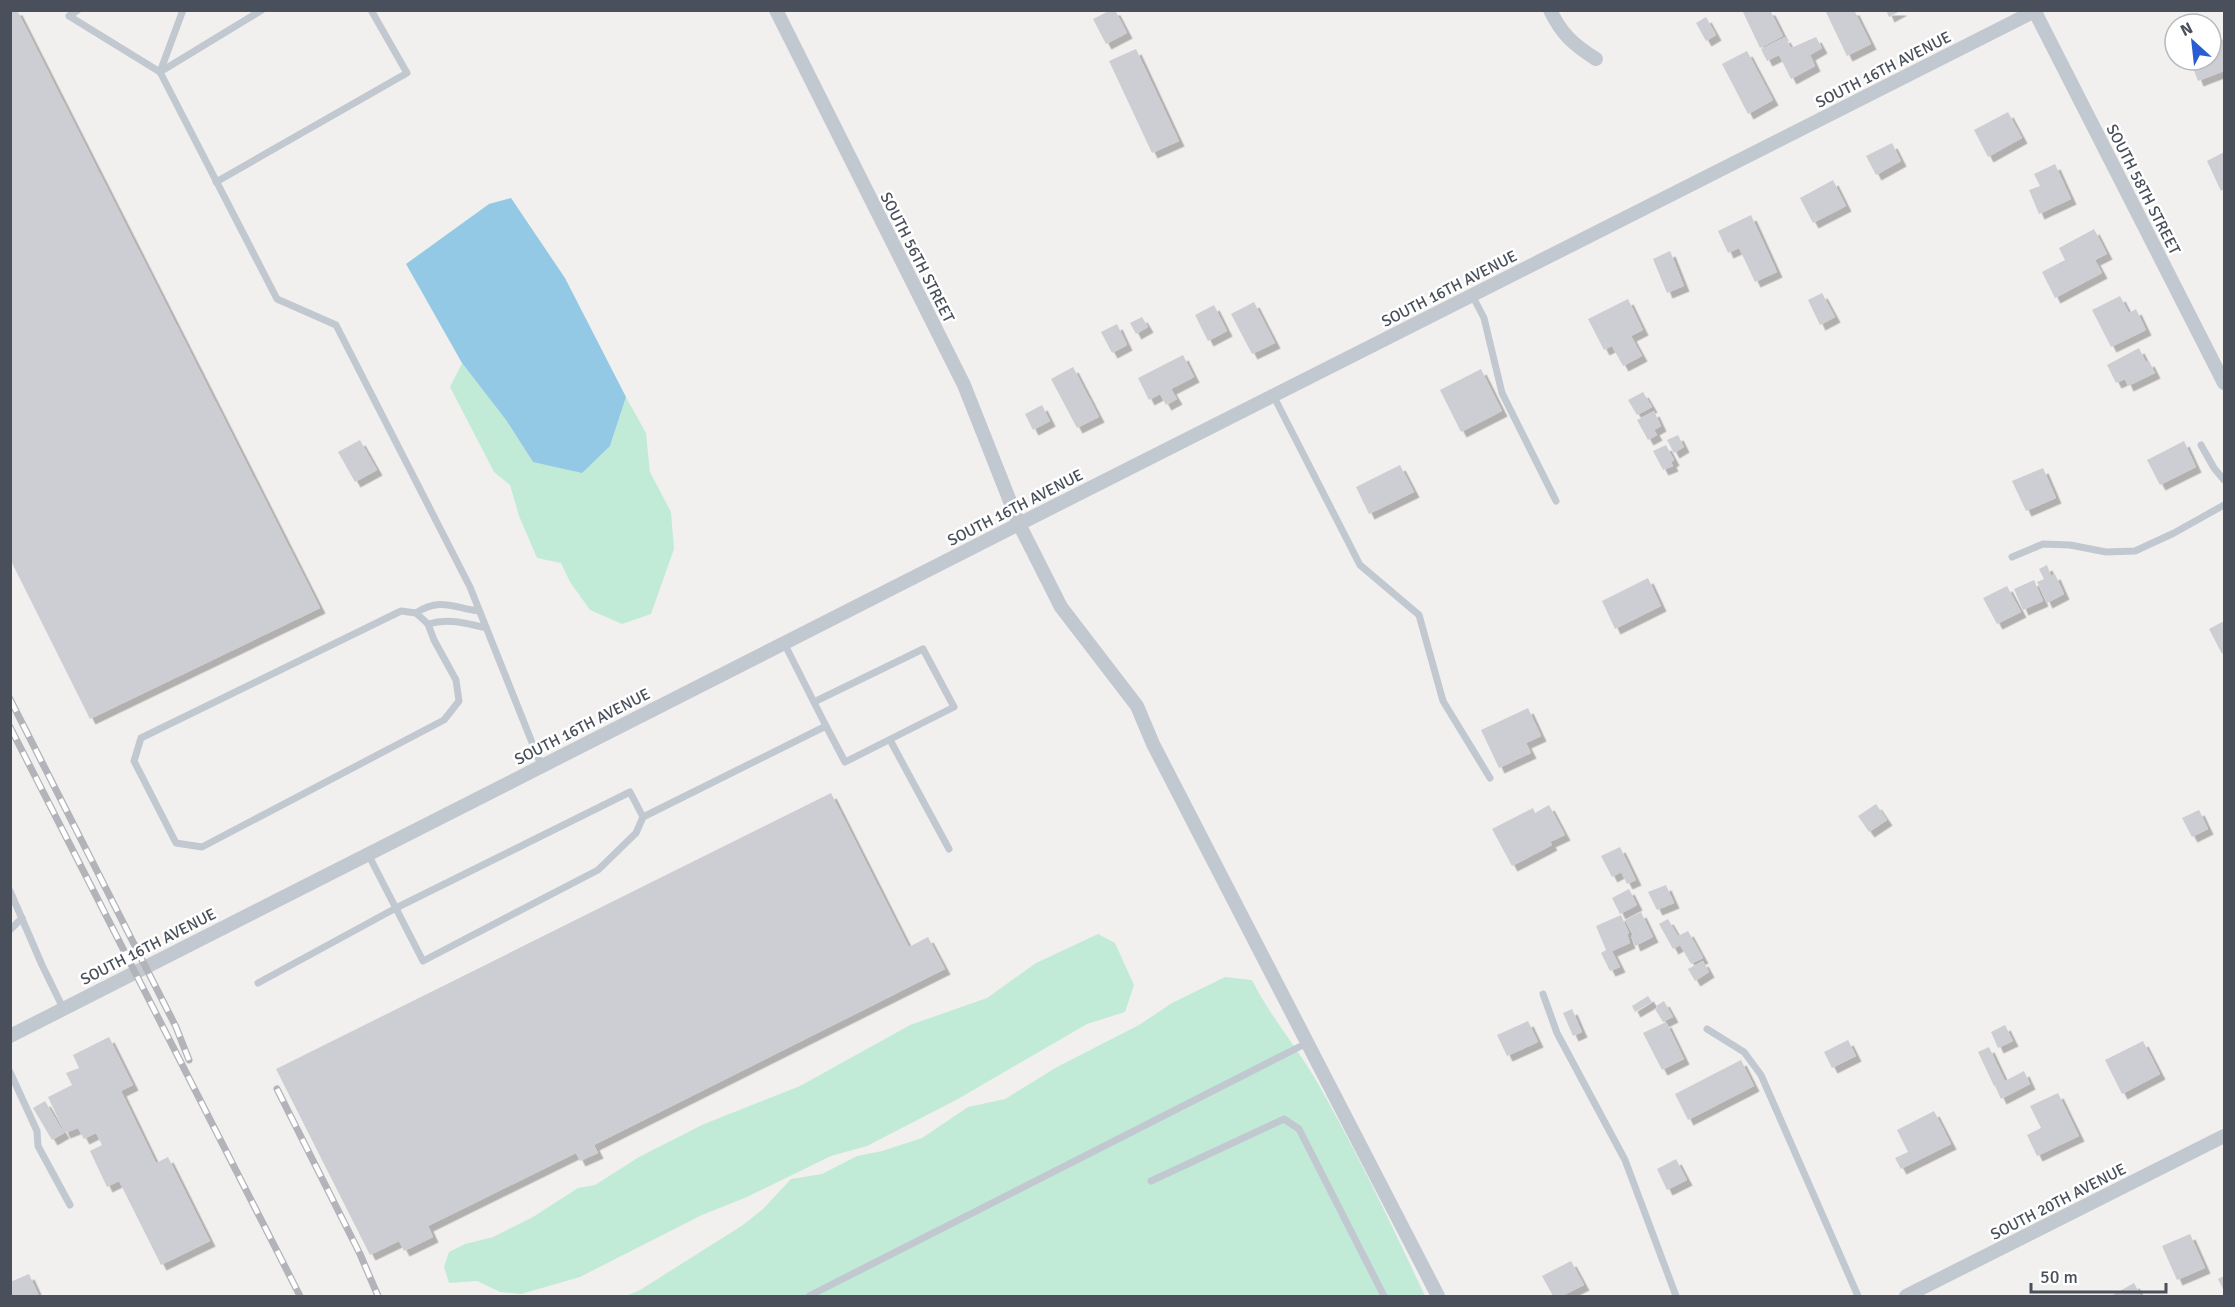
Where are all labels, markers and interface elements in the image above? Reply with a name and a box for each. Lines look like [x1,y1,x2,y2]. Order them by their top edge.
north arrow [2163,12,2223,72]
text: N [2177,18,2196,41]
street label: SOUTH 16TH AVENUE [1812,27,1955,113]
street label: SOUTH 58TH STREET [2102,121,2185,258]
street label: SOUTH 56TH STREET [876,189,959,326]
street label: SOUTH 16TH AVENUE [1378,246,1521,332]
street label: SOUTH 16TH AVENUE [944,465,1087,551]
street label: SOUTH 16TH AVENUE [511,684,654,770]
street label: SOUTH 16TH AVENUE [77,904,220,990]
street label: SOUTH 20TH AVENUE [1987,1159,2130,1245]
scale bar [2031,1256,2166,1294]
text: 50 m [2040,1266,2078,1288]

